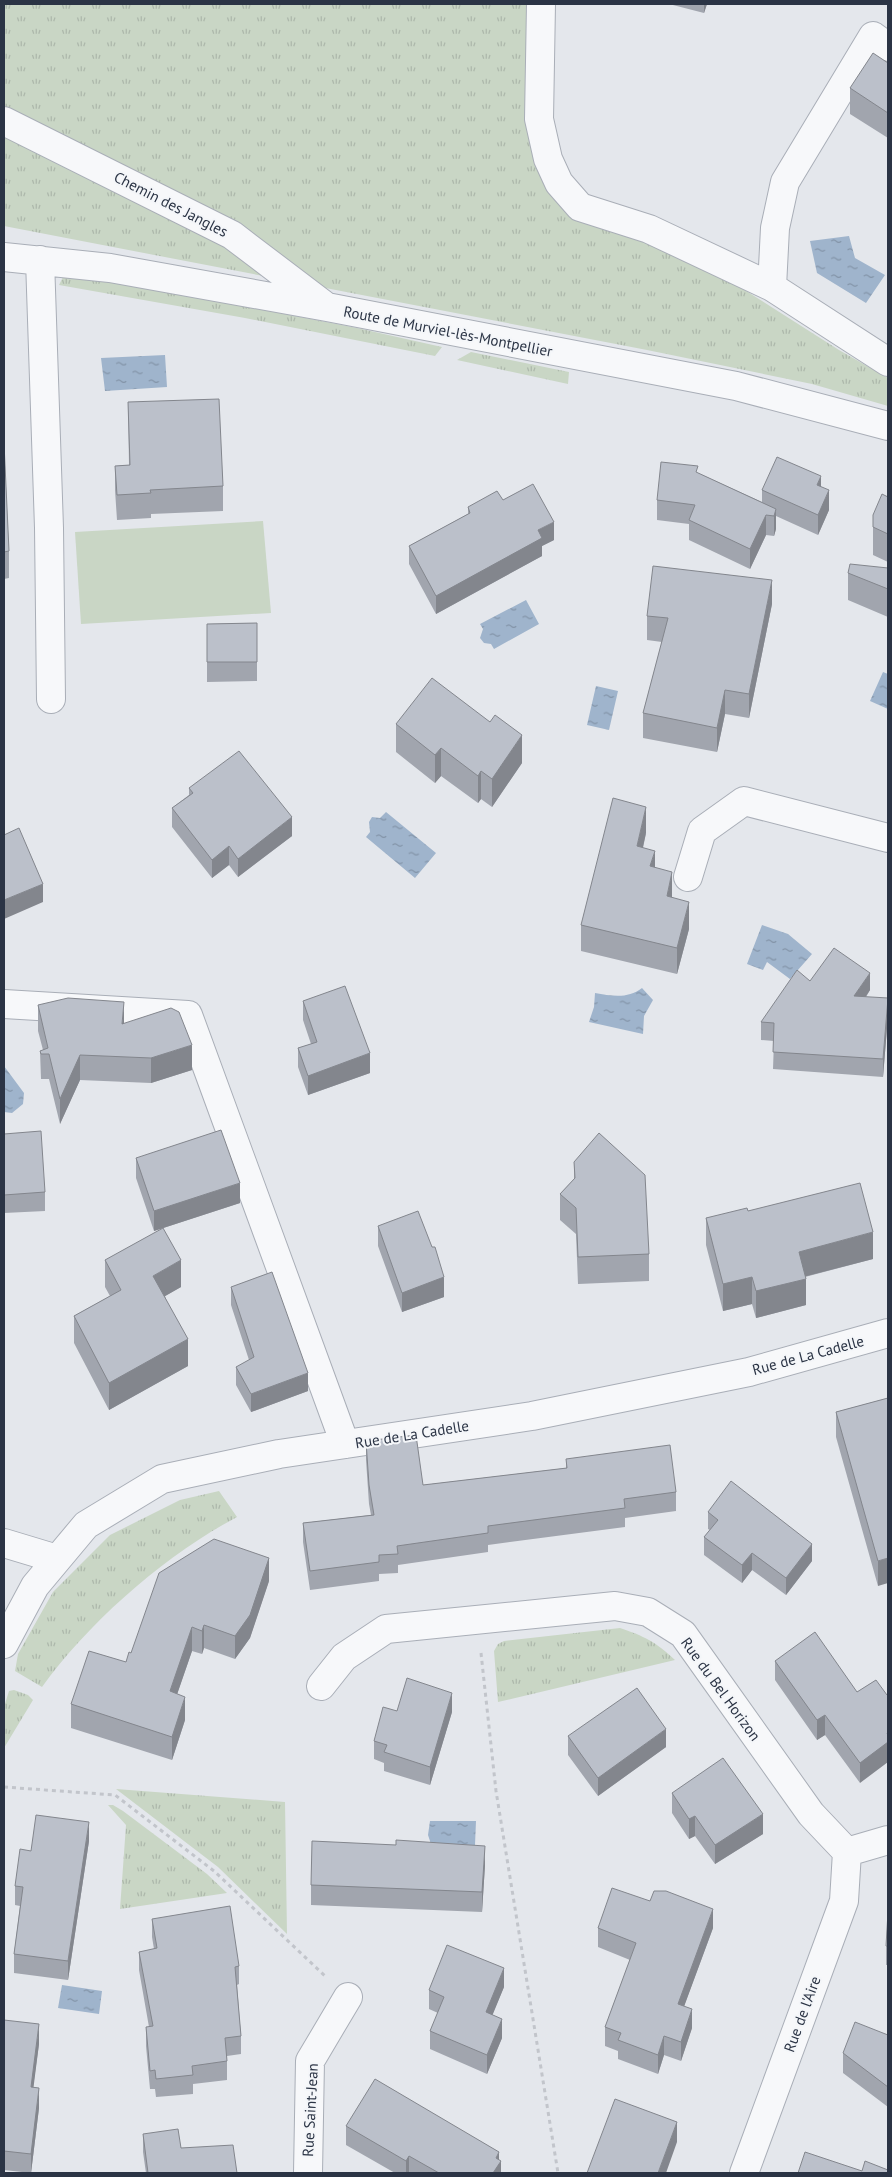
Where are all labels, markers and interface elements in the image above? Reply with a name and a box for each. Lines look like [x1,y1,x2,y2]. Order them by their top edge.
street label: Chemin des Jangles [111,167,231,241]
street label: Route de Murviel-lès-Montpellier [342,301,554,361]
street label: Rue de La Cadelle [750,1331,866,1379]
street label: Rue de La Cadelle [354,1416,470,1452]
street label: Rue du Bel Horizon [677,1634,765,1744]
street label: Rue de l'Aire [779,1973,825,2055]
street label: Rue Saint-Jean [298,2063,322,2157]

